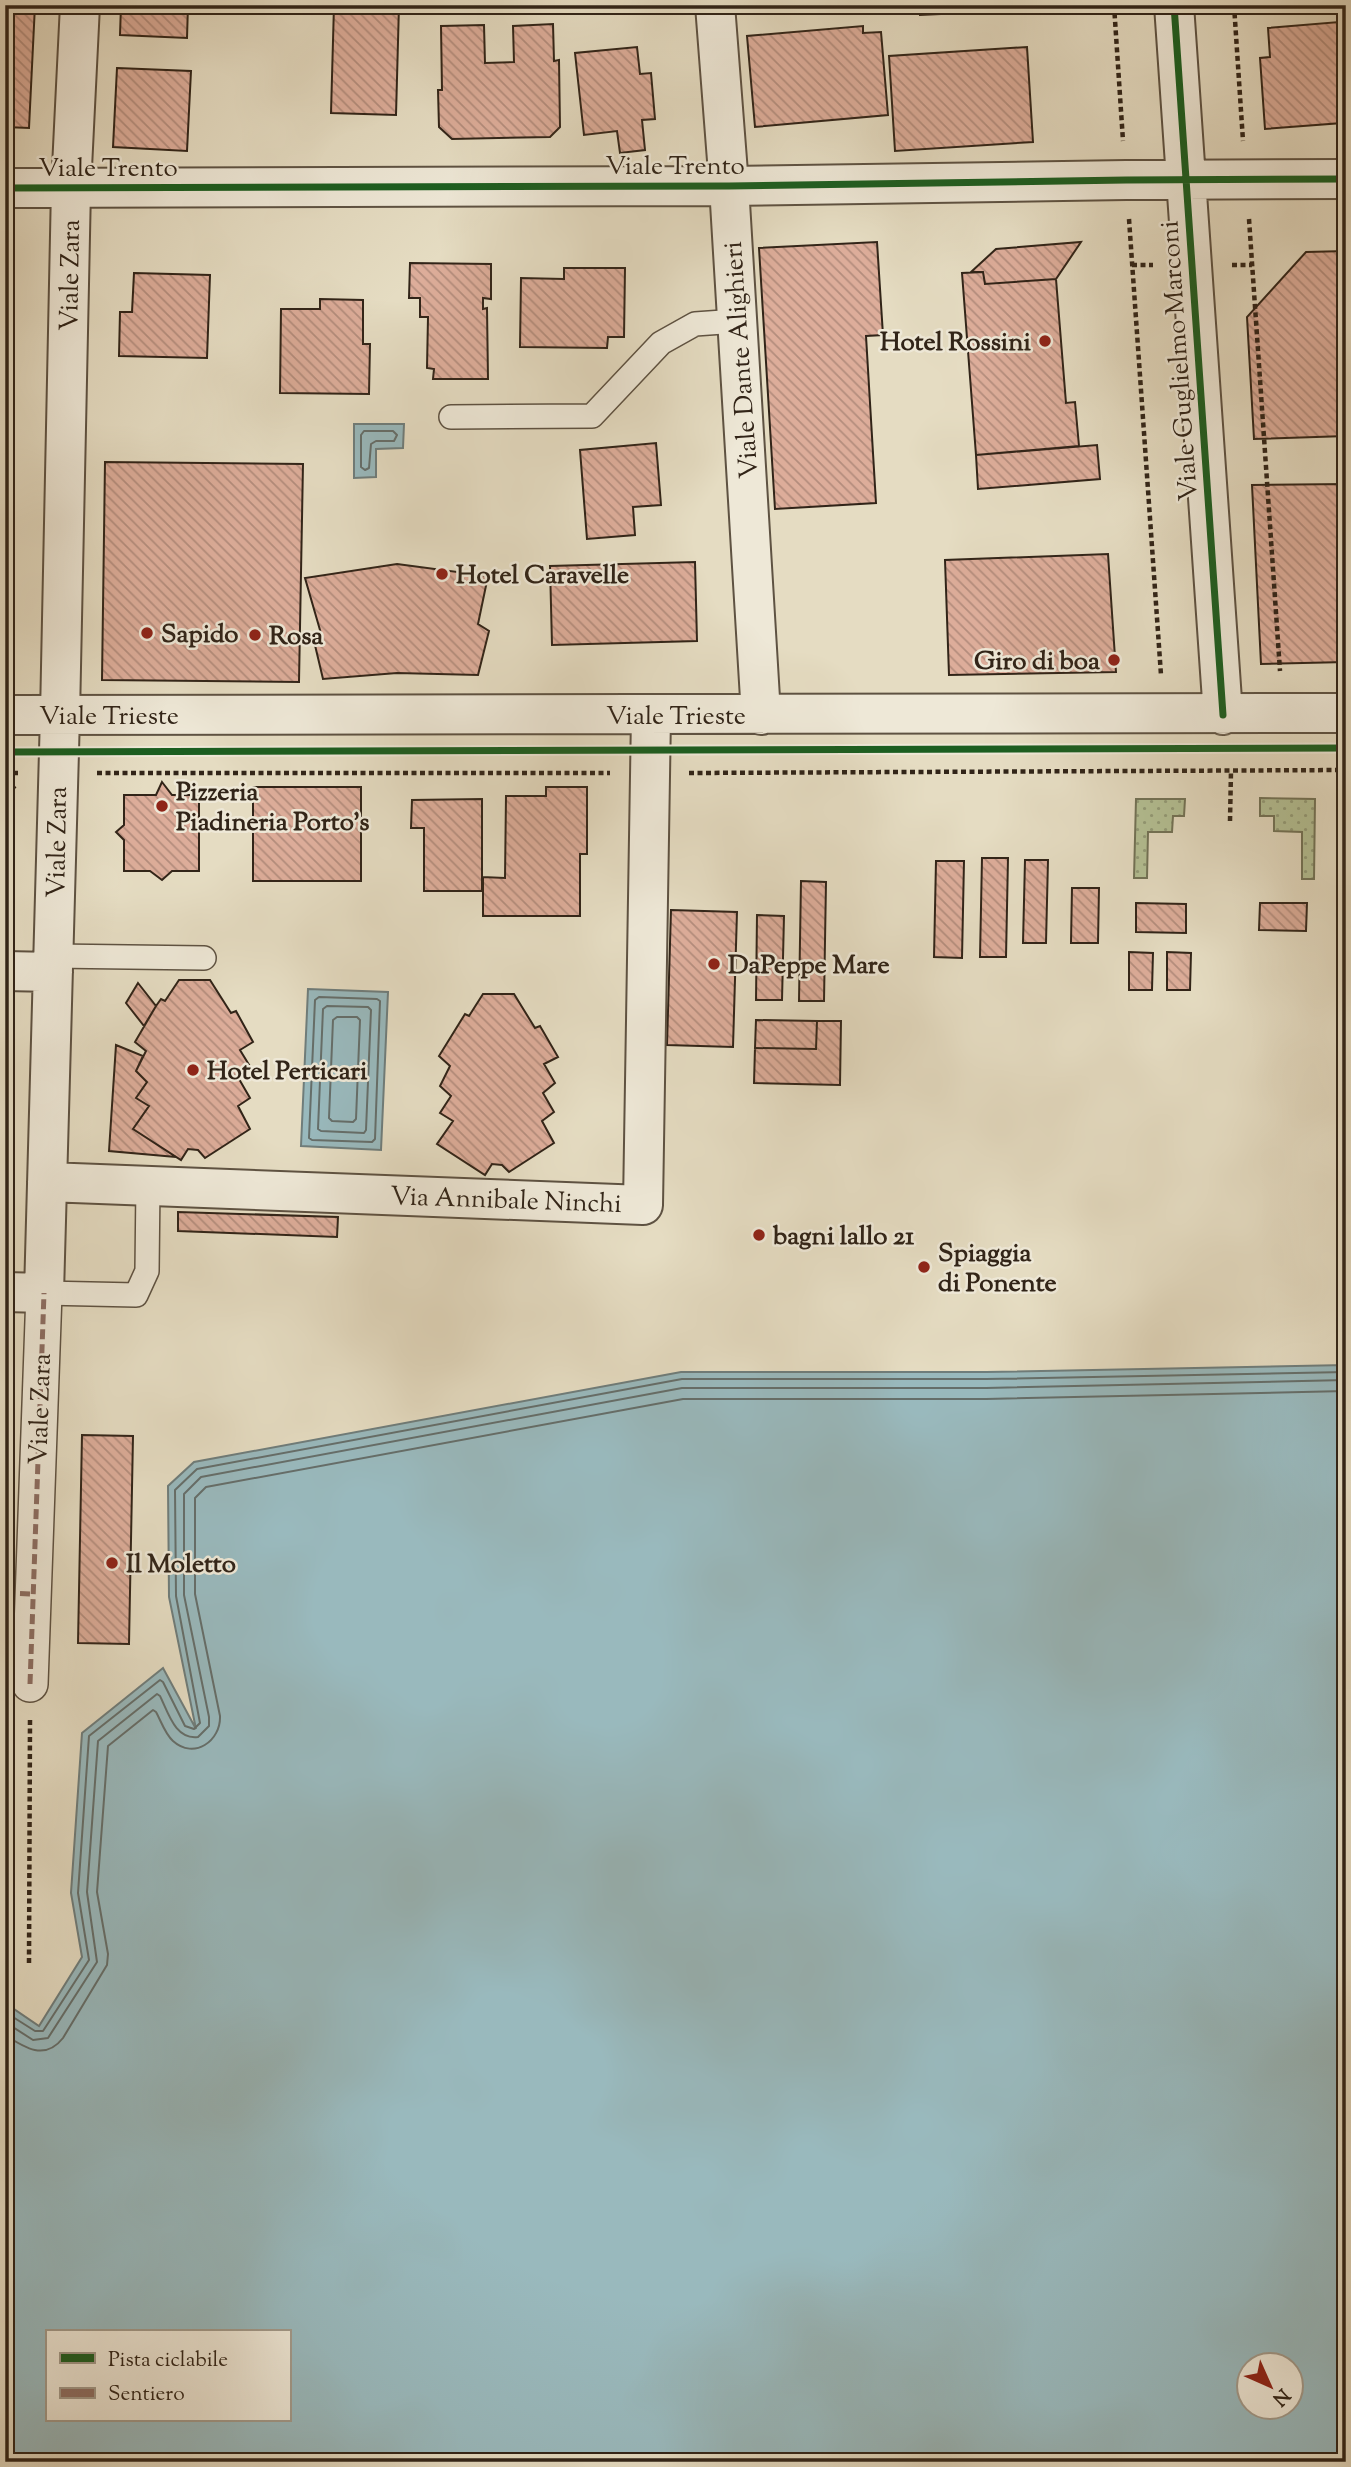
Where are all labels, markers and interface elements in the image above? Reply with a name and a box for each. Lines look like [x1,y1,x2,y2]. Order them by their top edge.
street label: Viale Trento [605,149,745,186]
street label: Viale Trento [38,151,178,188]
street label: Viale Zara [52,219,91,331]
street label: Viale Guglielmo Marconi [1152,219,1209,502]
street label: Viale Dante Alighieri [716,240,769,480]
place label: Hotel Rossini [880,325,1032,362]
marker: Hotel Rossini [1037,333,1053,349]
place label: Hotel Caravelle [456,558,629,595]
marker: Hotel Caravelle [434,566,450,582]
place label: Sapido [161,617,239,654]
place label: Rosa [269,619,323,656]
marker: Sapido [139,625,155,641]
marker: Rosa [247,627,263,643]
place label: Giro di boa [974,644,1100,681]
marker: Giro di boa [1106,652,1122,668]
street label: Viale Trieste [39,699,179,736]
street label: Viale Trieste [606,699,746,736]
place label: Pizzeria Piadineria Porto's [176,775,369,842]
street label: Viale Zara [39,786,78,898]
marker: Pizzeria Piadineria Porto's [154,798,170,814]
place label: DaPeppe Mare [728,948,890,985]
marker: DaPeppe Mare [706,956,722,972]
place label: Hotel Perticari [207,1054,368,1091]
marker: Hotel Perticari [185,1062,201,1078]
street label: Via Annibale Ninchi [390,1179,622,1224]
place label: bagni lallo 21 [772,1219,914,1256]
marker: bagni lallo 21 [751,1227,767,1243]
place label: Spiaggia di Ponente [938,1236,1057,1303]
marker: Spiaggia di Ponente [916,1259,932,1275]
street label: Viale Zara [21,1353,62,1465]
place label: Il Moletto [126,1547,236,1584]
marker: Il Moletto [104,1555,120,1571]
legend [46,2330,290,2422]
text: Pista ciclabile [108,2346,228,2376]
north arrow [1236,2352,1306,2422]
text: Sentiero [108,2380,185,2410]
text: N [1265,2381,1295,2411]

